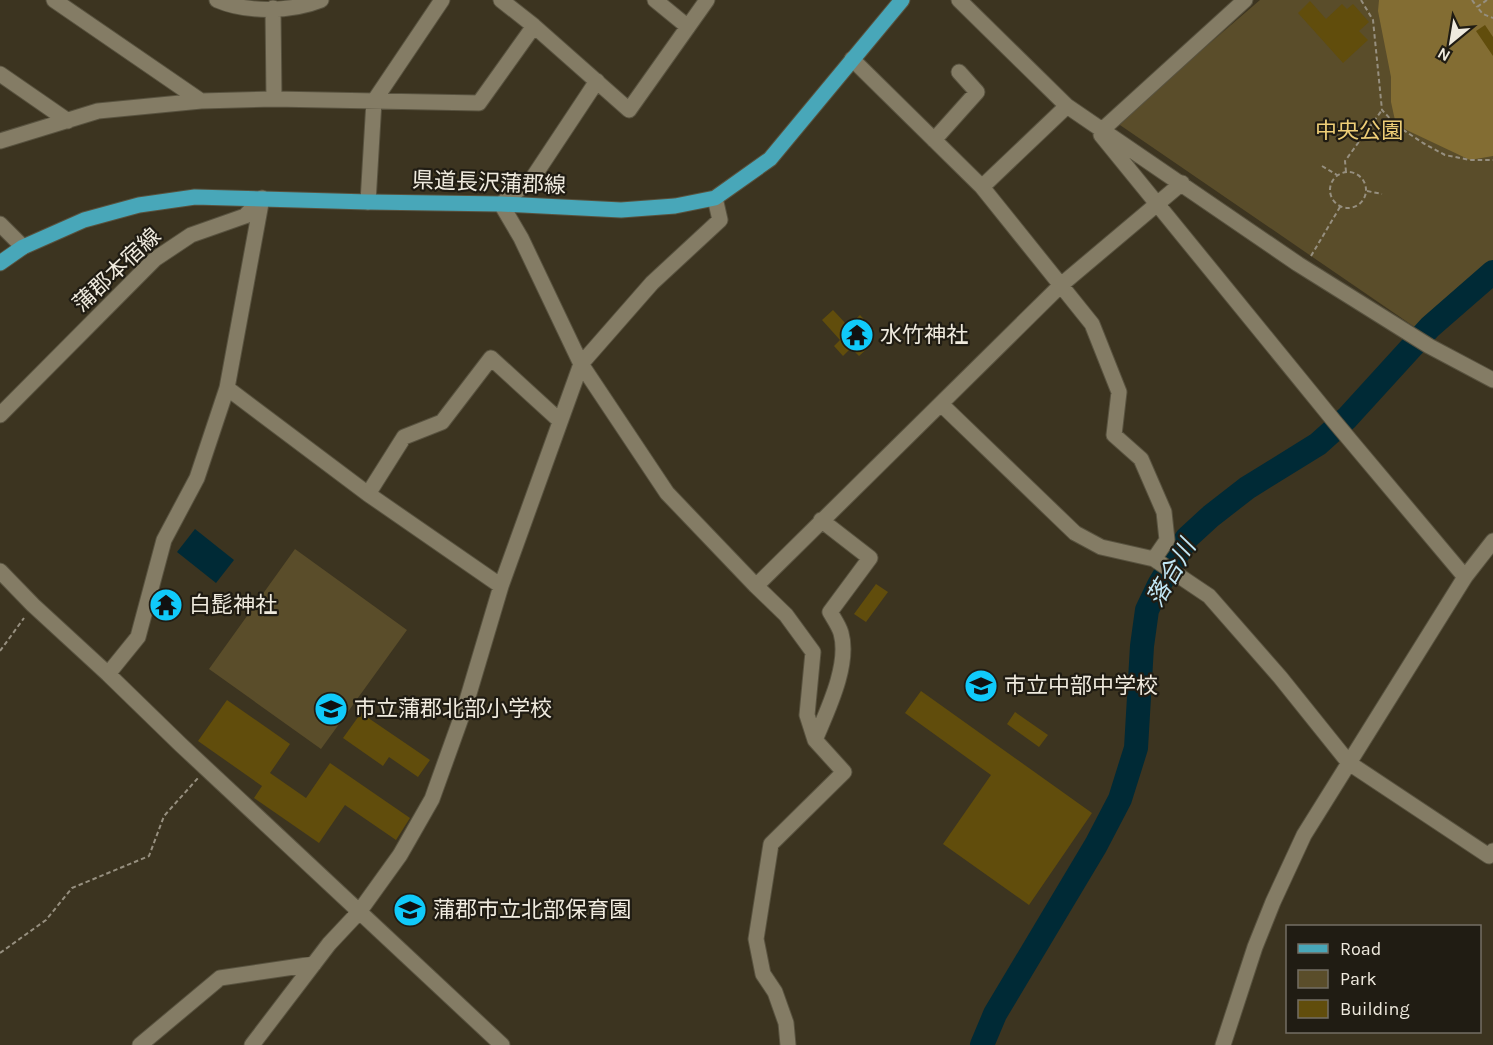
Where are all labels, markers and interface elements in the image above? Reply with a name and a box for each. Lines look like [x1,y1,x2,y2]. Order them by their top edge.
north arrow [1421,12,1481,72]
text: N [1434,43,1453,66]
park label: 中央公園 [1315,118,1403,144]
street label: 県道長沢蒲郡線 [412,167,566,199]
street label: 蒲郡本宿線 [68,223,166,317]
temple icon: 水竹神社 [839,317,875,353]
place label: 水竹神社 [880,322,968,348]
water label: 落合川 [1141,532,1203,611]
temple icon: 白髭神社 [148,587,184,623]
place label: 白髭神社 [189,592,277,618]
school or university icon: 市立中部中学校 [963,668,999,704]
place label: 市立中部中学校 [1004,673,1158,699]
school or university icon: 市立蒲郡北部小学校 [313,691,349,727]
place label: 市立蒲郡北部小学校 [354,696,552,722]
school or university icon: 蒲郡市立北部保育園 [392,892,428,928]
place label: 蒲郡市立北部保育園 [433,897,631,923]
legend [1286,925,1481,1033]
text: Road [1340,938,1381,960]
text: Park [1340,968,1377,990]
text: Building [1340,998,1410,1020]

